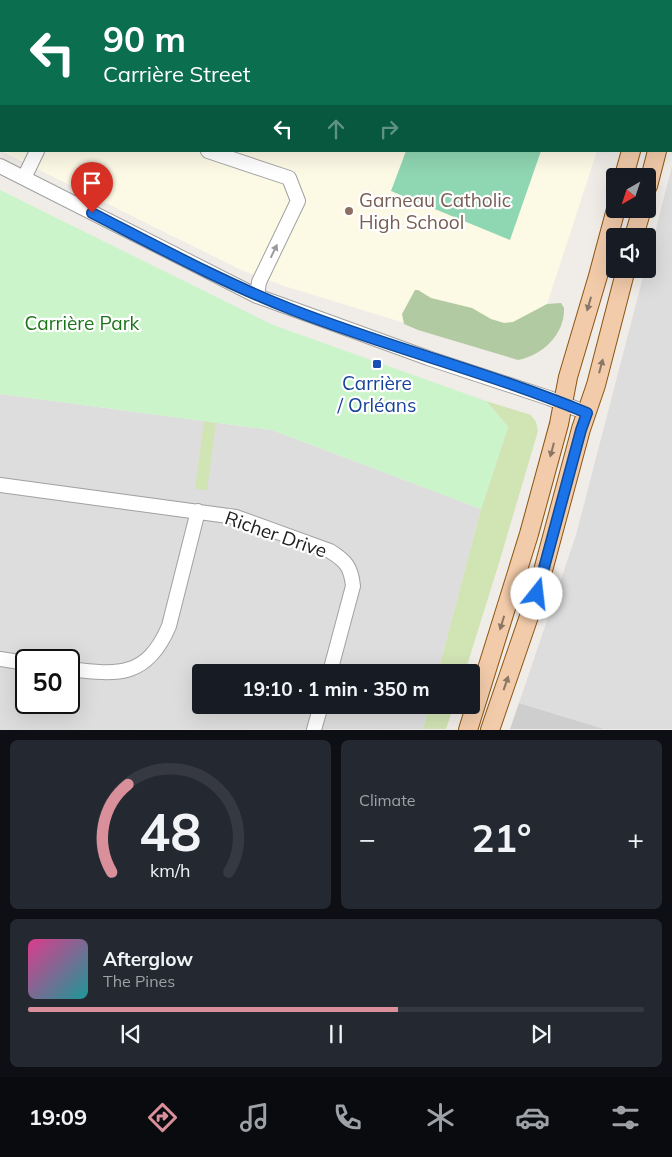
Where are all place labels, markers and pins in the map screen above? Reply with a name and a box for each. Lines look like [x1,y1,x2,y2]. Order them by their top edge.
pin [71,162,113,213]
place label: Garneau Catholic High School [359,188,511,234]
marker: Garneau Catholic High School [343,205,355,217]
marker: Carrière / Orléans [371,358,383,370]
place label: Carrière / Orléans [337,371,416,417]

